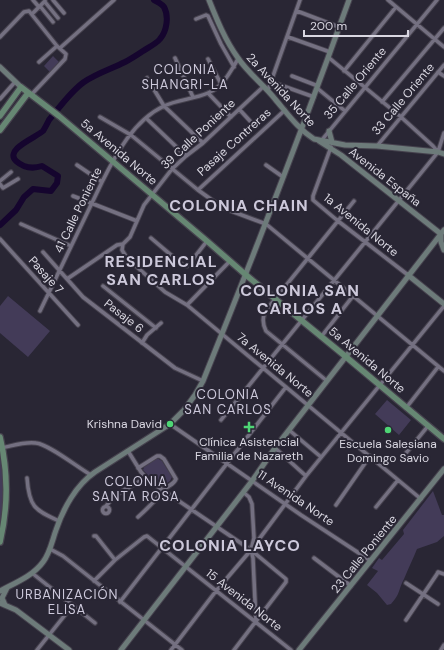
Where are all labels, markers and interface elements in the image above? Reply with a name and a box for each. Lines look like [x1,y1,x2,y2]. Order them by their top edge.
scale bar [304,12,408,38]
text: 200 m [310,18,347,34]
street label: 35 Calle Oriente [320,43,390,123]
street label: 2a Avenida Norte [243,50,319,130]
street label: 33 Calle Oriente [368,59,438,138]
district label: COLONIA SHANGRI-LA [141,61,229,93]
street label: 39 Calle Poniente [157,95,239,173]
street label: Pasaje Contreras [194,105,274,179]
street label: 5a Avenida Norte [77,115,161,189]
street label: Avenida España [346,144,424,210]
street label: 41 Calle Poniente [50,164,106,255]
street label: 1a Avenida Norte [320,190,402,260]
district label: COLONIA CHAIN [169,195,309,216]
district label: RESIDENCIAL SAN CARLOS [104,251,218,290]
street label: Pasaje 7 [25,253,67,297]
district label: COLONIA SAN CARLOS A [240,280,360,319]
street label: Pasaje 6 [101,295,147,337]
street label: 5a Avenida Norte [325,323,409,397]
street label: 7a Avenida Norte [233,329,317,401]
district label: COLONIA SAN CARLOS [184,386,272,418]
place label: Krishna David [87,416,162,432]
marker: Krishna David [165,419,175,429]
marker: Clínica Asistencial Familia de Nazareth [243,421,255,433]
marker: Escuela Salesiana Domingo Savio [383,425,393,435]
place label: Clínica Asistencial Familia de Nazareth [195,434,303,464]
place label: Escuela Salesiana Domingo Savio [339,436,437,466]
street label: 11 Avenida Norte [255,466,338,530]
district label: COLONIA SANTA ROSA [92,473,180,505]
street label: 23 Calle Poniente [327,511,401,596]
district label: COLONIA LAYCO [159,535,301,556]
street label: 15 Avenida Norte [203,565,286,635]
district label: URBANIZACIÓN ELISA [15,586,119,618]

